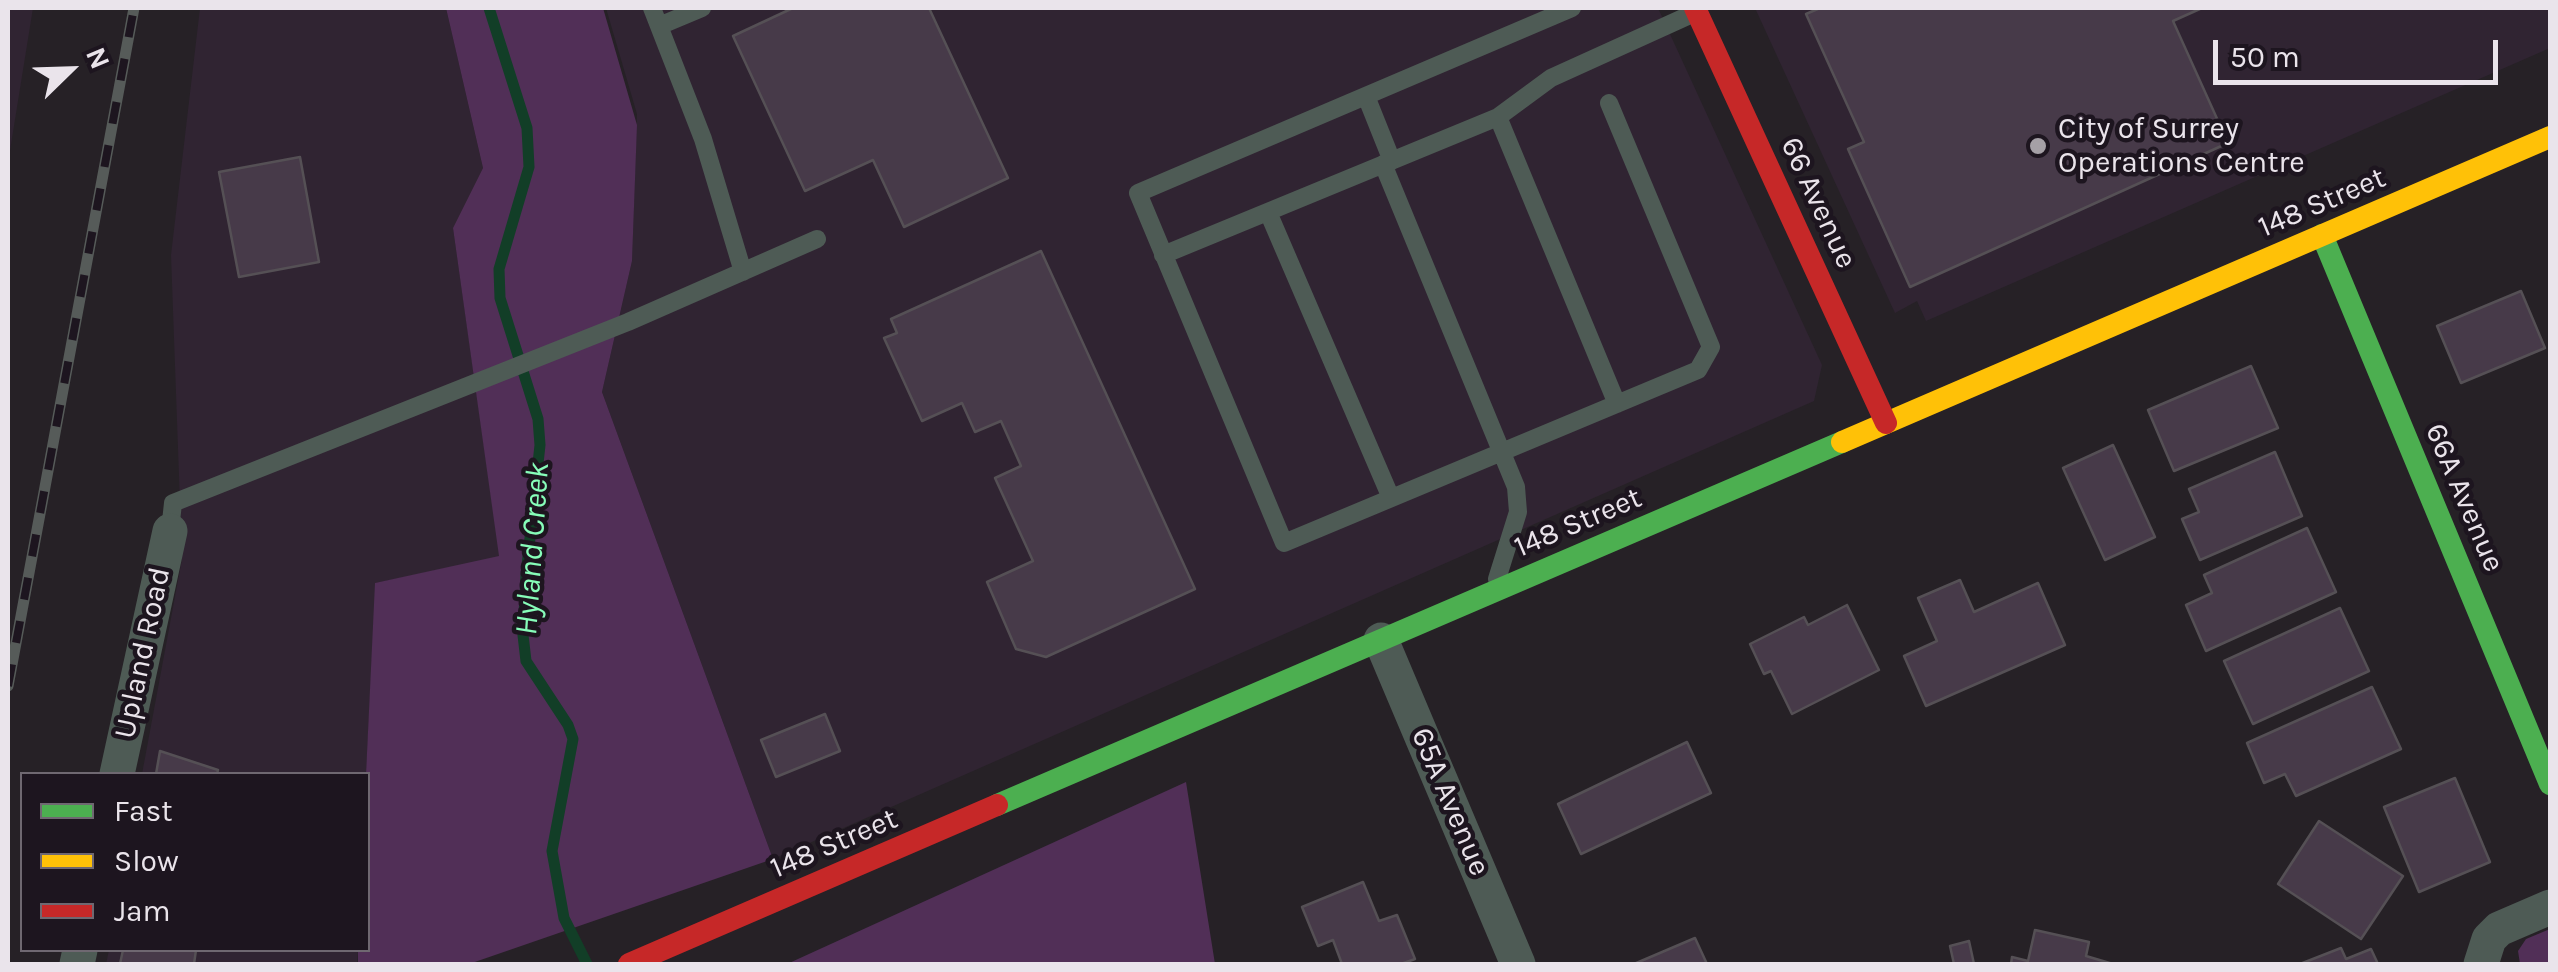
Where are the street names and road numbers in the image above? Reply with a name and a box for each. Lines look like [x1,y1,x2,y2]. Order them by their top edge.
street label: 66 Avenue [1772,132,1864,274]
street label: 148 Street [2253,160,2391,246]
street label: 66A Avenue [2417,419,2511,577]
street label: 148 Street [1509,480,1647,566]
street label: Upland Road [107,564,179,742]
street label: 65A Avenue [1403,723,1497,881]
street label: 148 Street [765,801,903,887]

